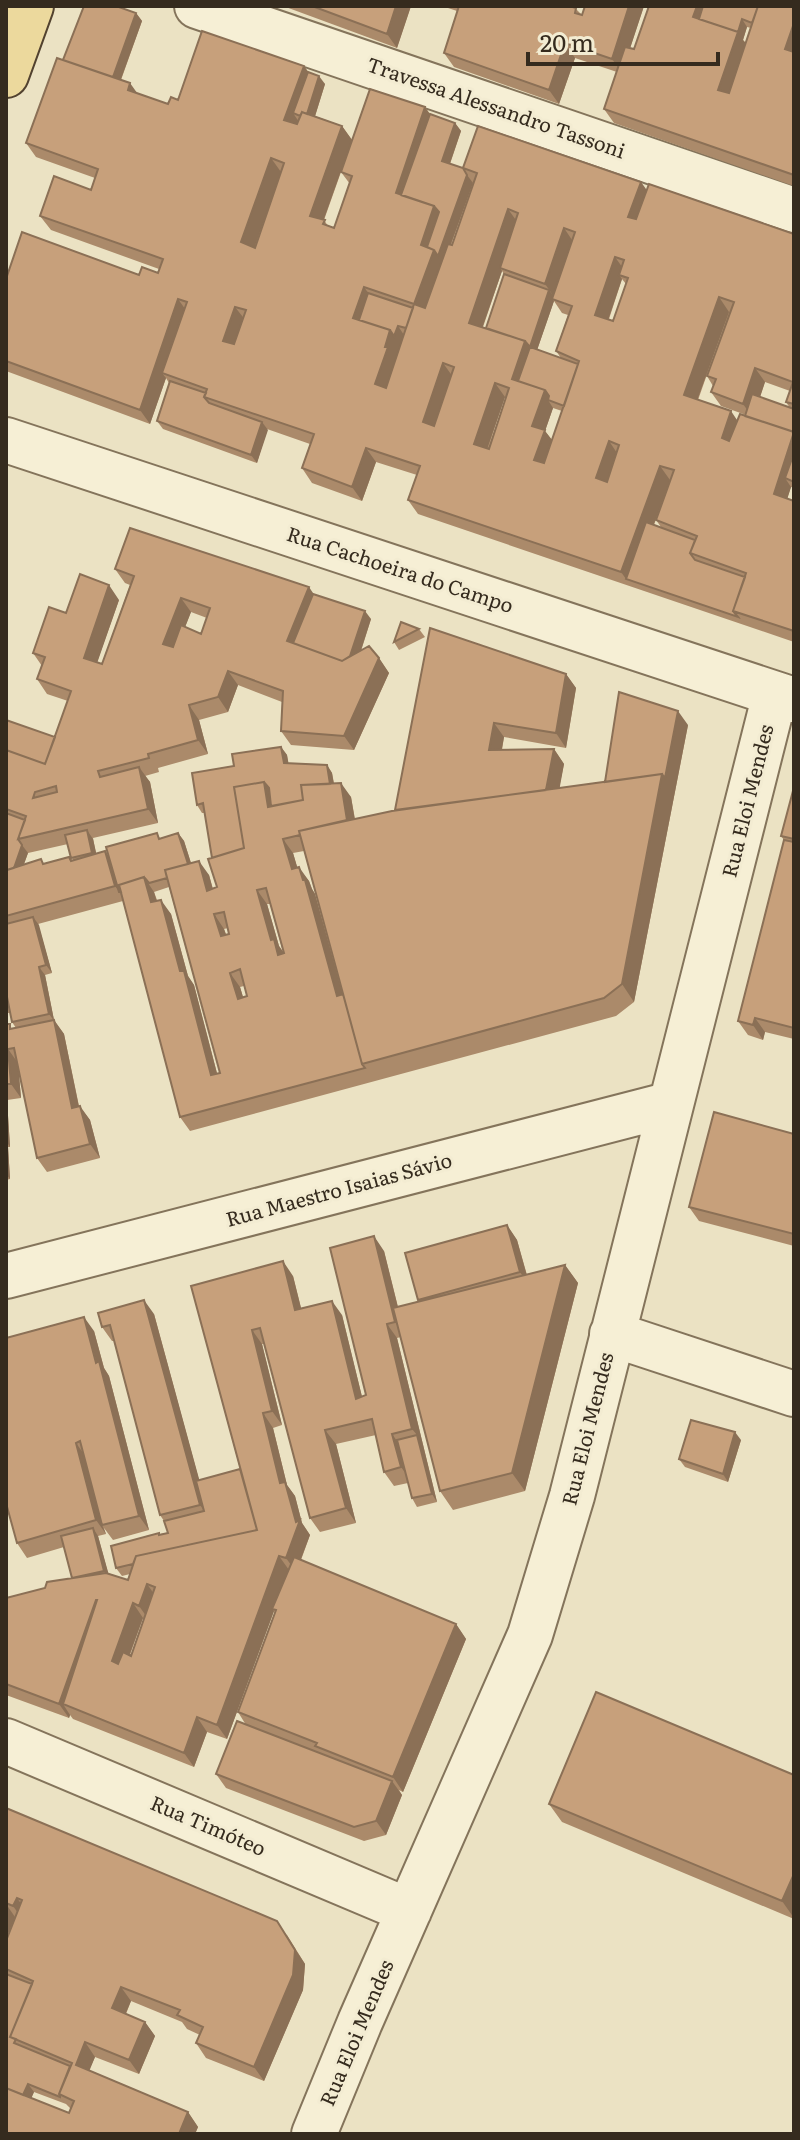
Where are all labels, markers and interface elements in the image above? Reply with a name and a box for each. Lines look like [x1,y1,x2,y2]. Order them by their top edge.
scale bar [528,16,718,66]
text: 20 m [540,24,594,59]
street label: Travessa Alessandro Tassoni [363,48,630,165]
street label: Rua Cachoeira do Campo [283,517,518,619]
street label: Rua Eloi Mendes [713,721,780,880]
street label: Rua Maestro Isaias Sávio [222,1143,455,1233]
street label: Rua Eloi Mendes [553,1349,620,1508]
street label: Rua Timóteo [146,1786,271,1862]
street label: Rua Eloi Mendes [311,1954,400,2110]

